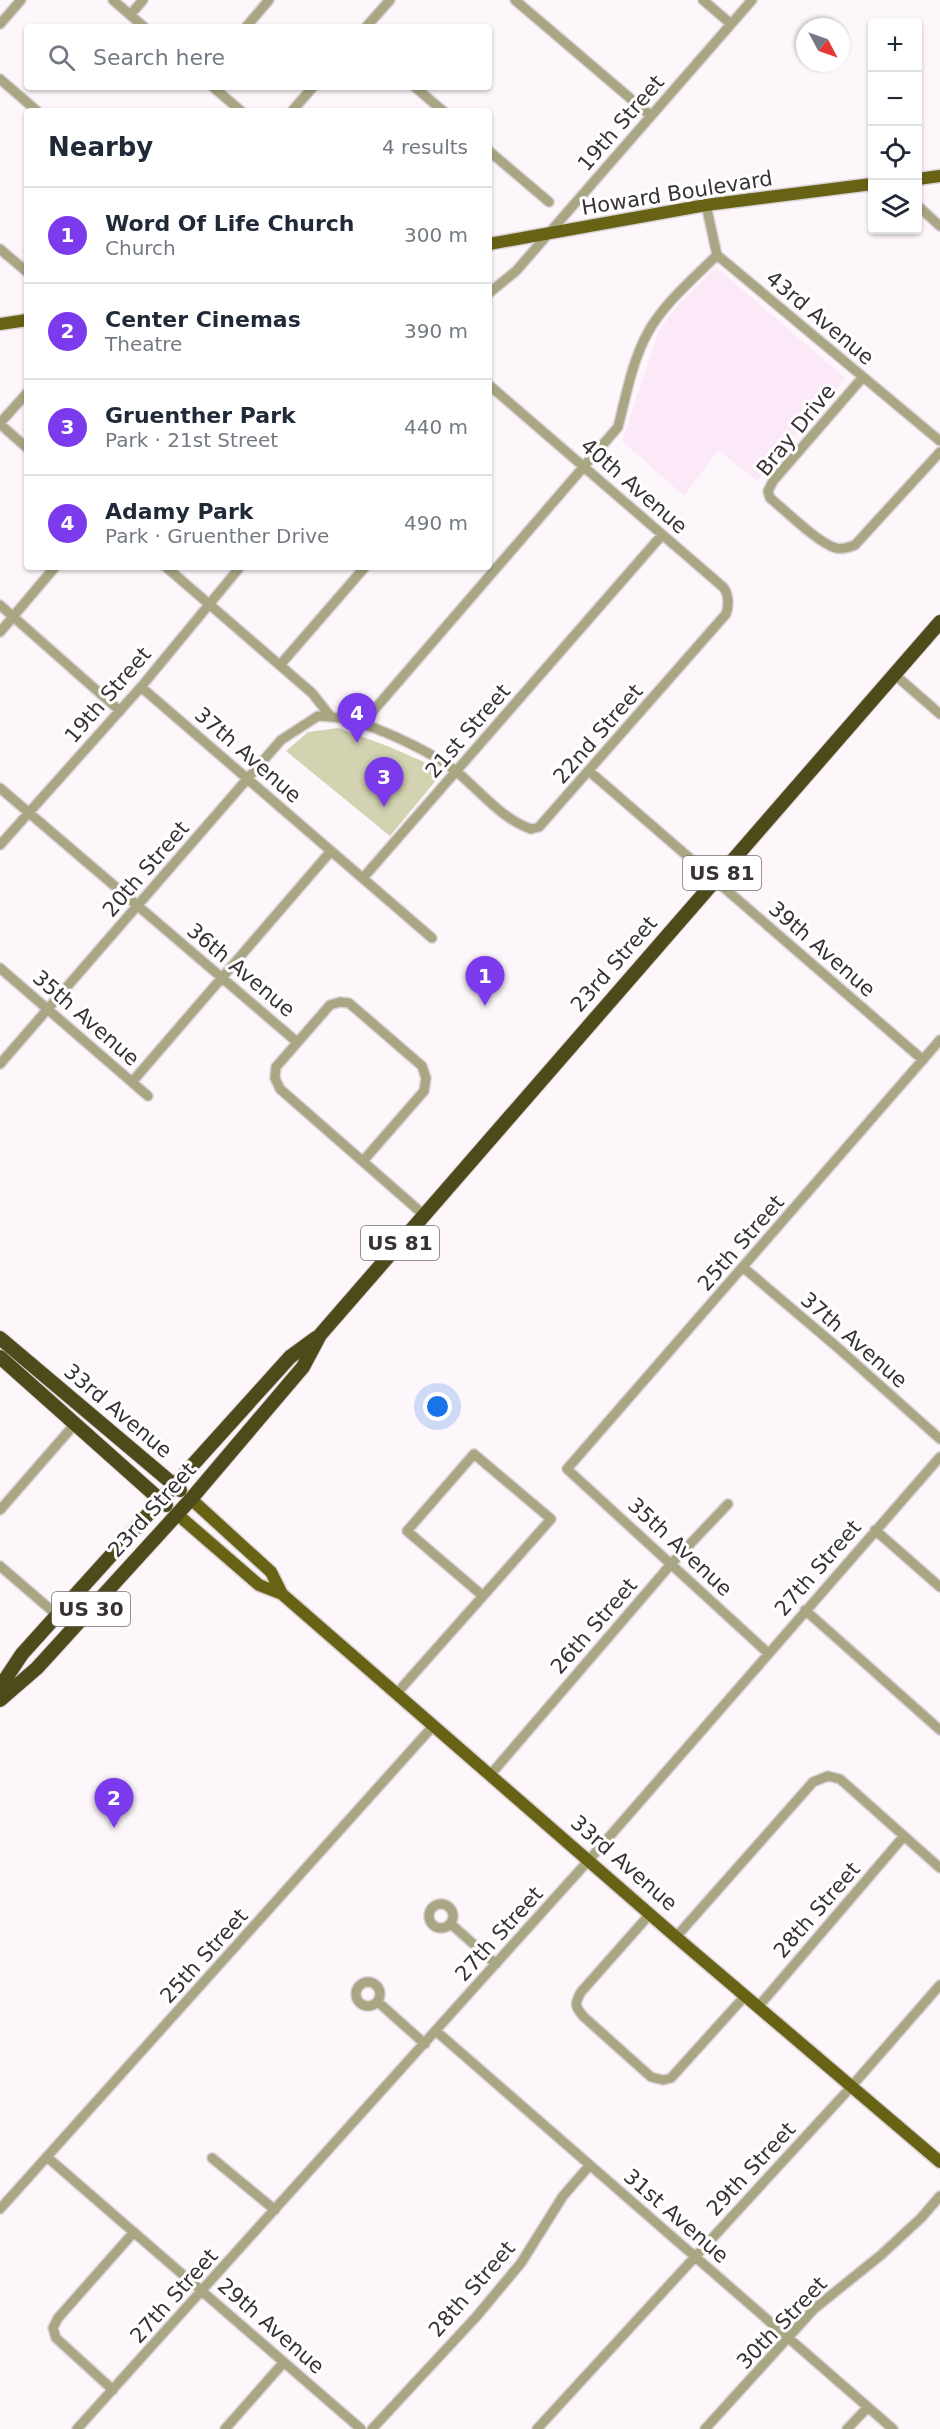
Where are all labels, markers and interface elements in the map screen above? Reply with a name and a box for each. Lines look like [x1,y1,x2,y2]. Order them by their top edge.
north arrow [796,18,850,72]
map controls [868,18,922,234]
button: + [868,18,922,72]
search box [24,24,492,90]
icon: search [45,41,78,74]
text: Search here [93,45,225,70]
street label: 19th Street [573,70,669,176]
button: − [868,72,922,126]
button: locate [868,126,922,180]
text: Nearby [48,132,153,162]
text: 4 results [382,135,468,159]
street label: Howard Boulevard [580,166,774,220]
button: layers [868,180,922,234]
text: Word Of Life Church [105,211,355,236]
text: 1 [61,223,74,247]
text: 300 m [404,223,468,247]
text: Church [105,236,176,260]
street label: 43rd Avenue [761,266,879,370]
text: Center Cinemas [105,307,301,332]
text: 2 [61,319,74,343]
text: 390 m [404,319,468,343]
text: Theatre [105,332,182,356]
street label: Bray Drive [752,379,840,481]
text: Gruenther Park [105,403,296,428]
text: 3 [61,415,74,439]
text: 440 m [404,415,468,439]
text: Park · 21st Street [105,428,278,452]
street label: 40th Avenue [576,433,692,539]
text: Adamy Park [105,499,253,524]
text: 4 [61,511,74,535]
text: 490 m [404,511,468,535]
text: Park · Gruenther Drive [105,524,329,548]
street label: 19th Street [60,642,156,748]
street label: 21st Street [421,679,515,783]
street label: 22nd Street [548,679,648,789]
pin: 4 [338,694,376,743]
street label: 37th Avenue [190,702,306,808]
pin: 3 [364,758,404,807]
street label: 20th Street [98,816,194,922]
road number: US 81 [683,856,761,890]
street label: 39th Avenue [764,896,880,1002]
street label: 23rd Street [566,911,662,1017]
street label: 36th Avenue [182,918,300,1022]
pin: 1 [466,956,504,1006]
street label: 35th Avenue [28,965,144,1071]
street label: 25th Street [693,1190,789,1296]
road number: US 81 [361,1226,439,1260]
street label: 37th Avenue [796,1287,912,1393]
street label: 33rd Avenue [59,1359,177,1463]
your location [423,1392,452,1421]
street label: 23rd Street [103,1458,201,1562]
street label: 35th Avenue [623,1493,737,1601]
street label: 27th Street [770,1515,866,1621]
street label: 26th Street [546,1573,642,1679]
road number: US 30 [52,1592,130,1626]
pin: 2 [94,1778,134,1828]
street label: 33rd Avenue [566,1810,682,1916]
street label: 28th Street [769,1857,865,1963]
street label: 27th Street [450,1882,548,1986]
street label: 25th Street [155,1904,253,2008]
street label: 29th Street [702,2117,800,2221]
street label: 31st Avenue [619,2164,733,2268]
street label: 28th Street [424,2236,520,2342]
street label: 27th Street [125,2244,223,2348]
street label: 30th Street [732,2272,832,2374]
street label: 29th Avenue [213,2273,329,2379]

